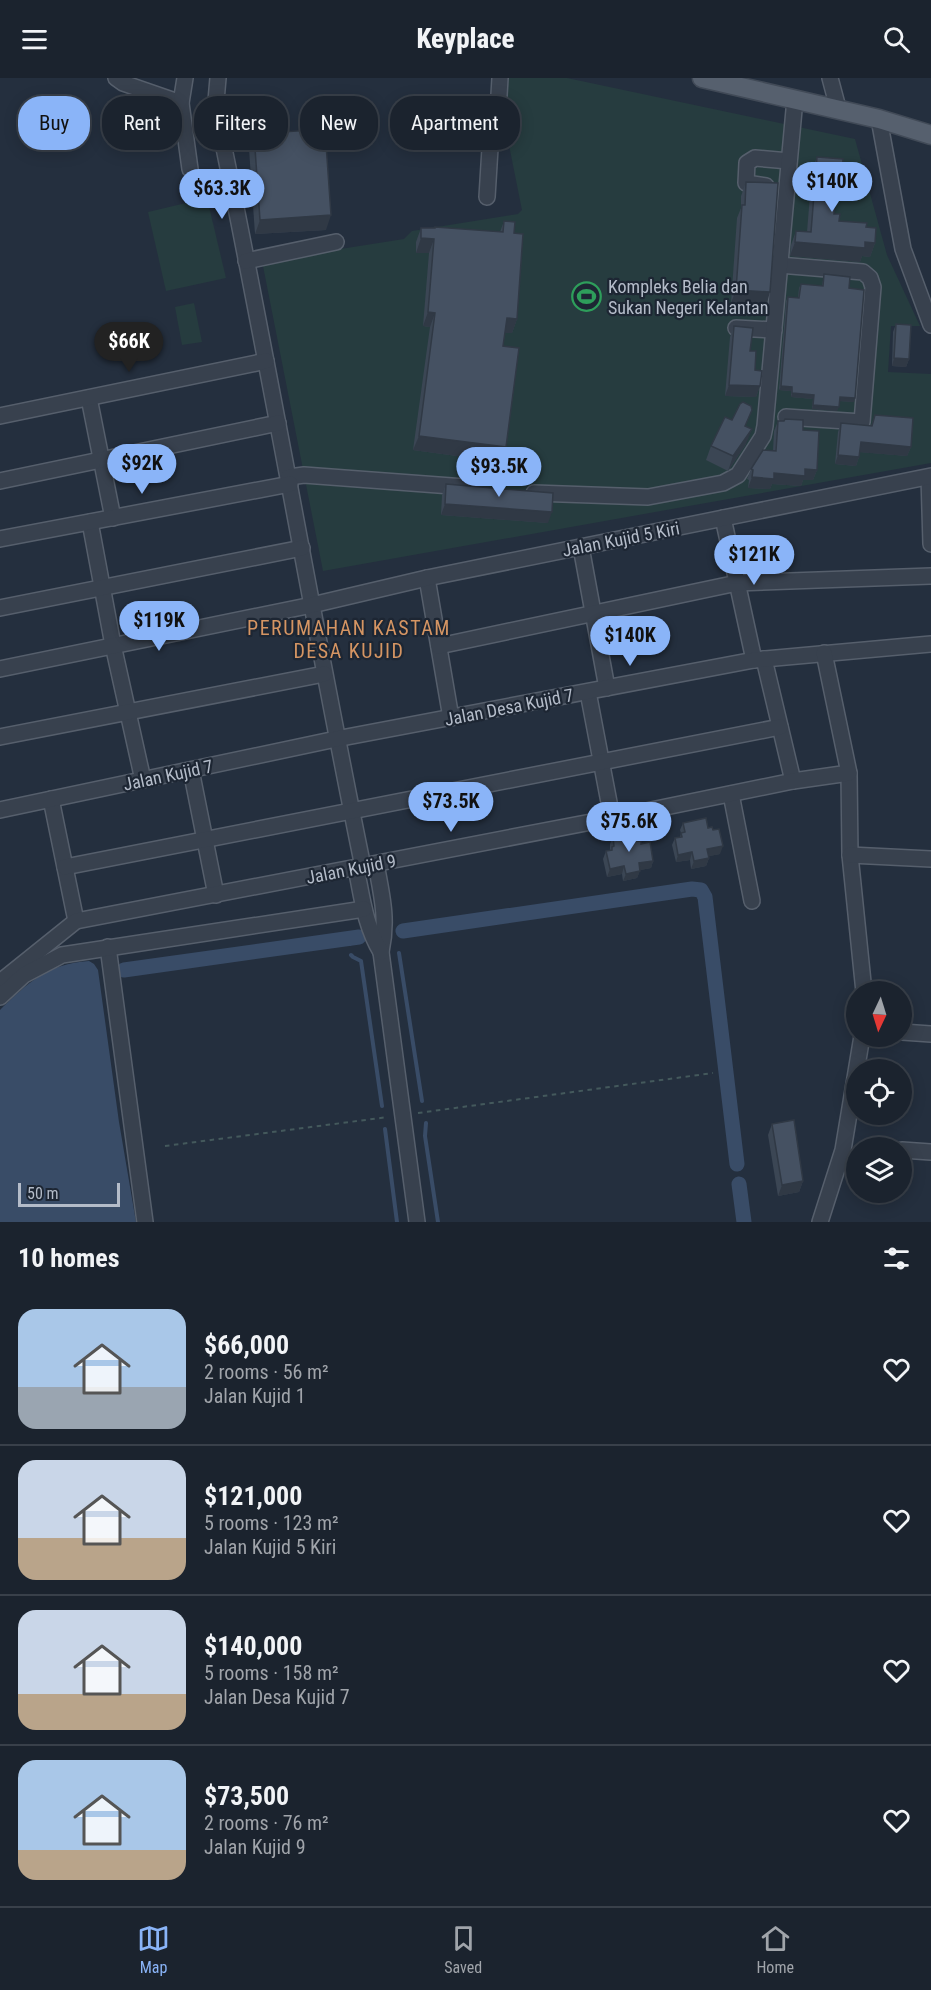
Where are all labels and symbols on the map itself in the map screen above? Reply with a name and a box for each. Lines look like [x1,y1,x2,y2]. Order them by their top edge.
pin: $140K [790,162,874,213]
pin: $63.3K [173,169,271,220]
place label: Kompleks Belia dan Sukan Negeri Kelantan [608,276,768,318]
sports icon: Kompleks Belia dan Sukan Negeri Kelantan [571,280,603,312]
pin: $66K [93,322,165,373]
pin: $92K [106,444,178,495]
pin: $93.5K [450,447,548,498]
street label: Jalan Kujid 5 Kiri [561,517,681,561]
pin: $121K [712,535,796,586]
pin: $119K [117,601,201,652]
district label: PERUMAHAN KASTAM DESA KUJID [247,616,451,663]
pin: $140K [588,616,672,667]
street label: Jalan Desa Kujid 7 [443,684,575,730]
street label: Jalan Kujid 7 [121,755,215,795]
pin: $73.5K [402,782,500,833]
pin: $75.6K [580,802,678,853]
street label: Jalan Kujid 9 [304,850,398,888]
north arrow [846,981,912,1047]
scale bar [18,1180,120,1208]

